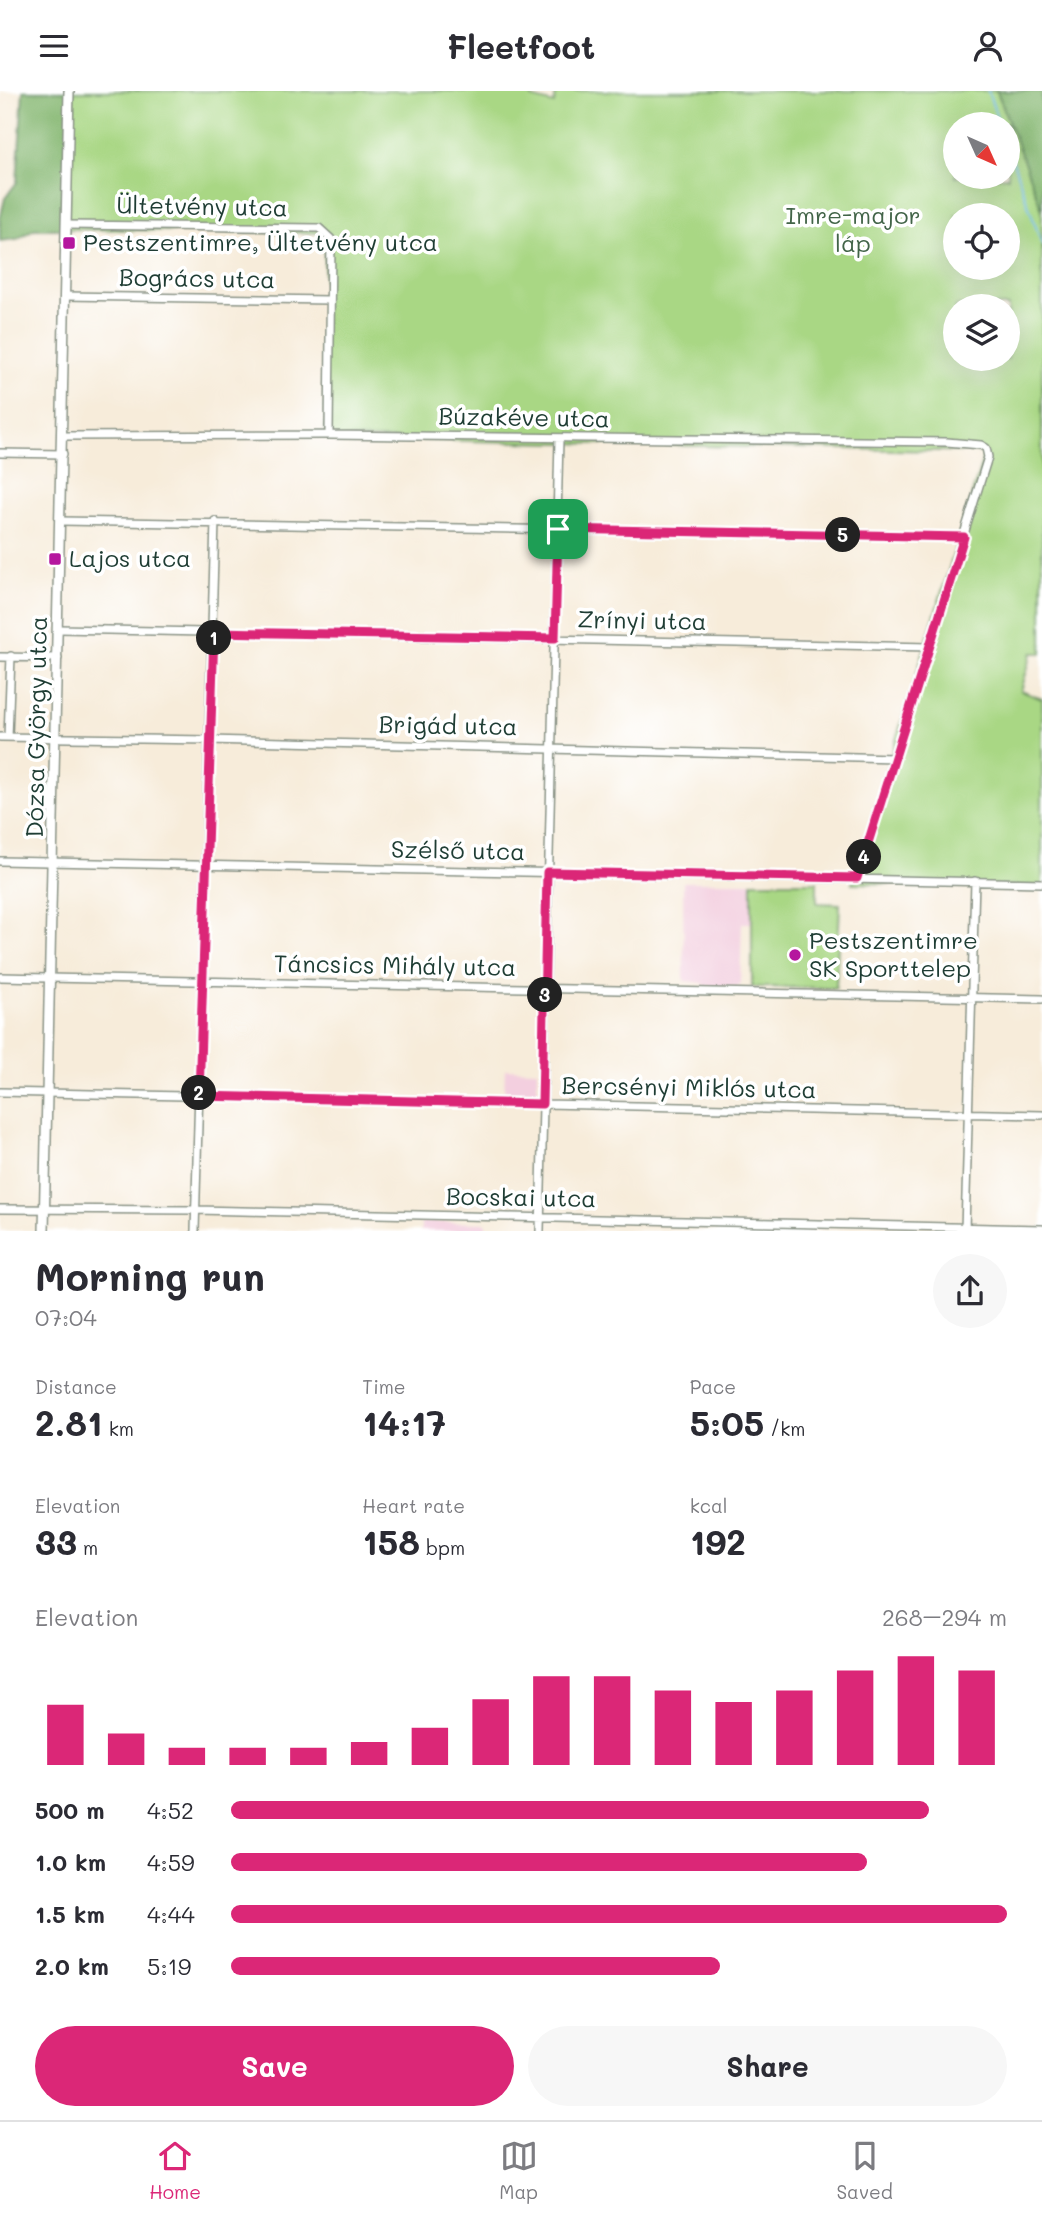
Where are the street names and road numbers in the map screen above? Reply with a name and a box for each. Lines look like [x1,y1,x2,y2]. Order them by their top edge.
street label: Ültetvény utca [116,189,288,222]
street label: Bogrács utca [119,261,275,294]
street label: Búzakéve utca [438,400,610,433]
street label: Zrínyi utca [577,603,707,636]
street label: Dózsa György utca [18,616,53,838]
street label: Brigád utca [378,708,518,741]
street label: Szélső utca [391,833,525,866]
street label: Táncsics Mihály utca [274,947,516,982]
street label: Bercsényi Miklós utca [561,1069,817,1104]
street label: Bocskai utca [446,1180,596,1213]

